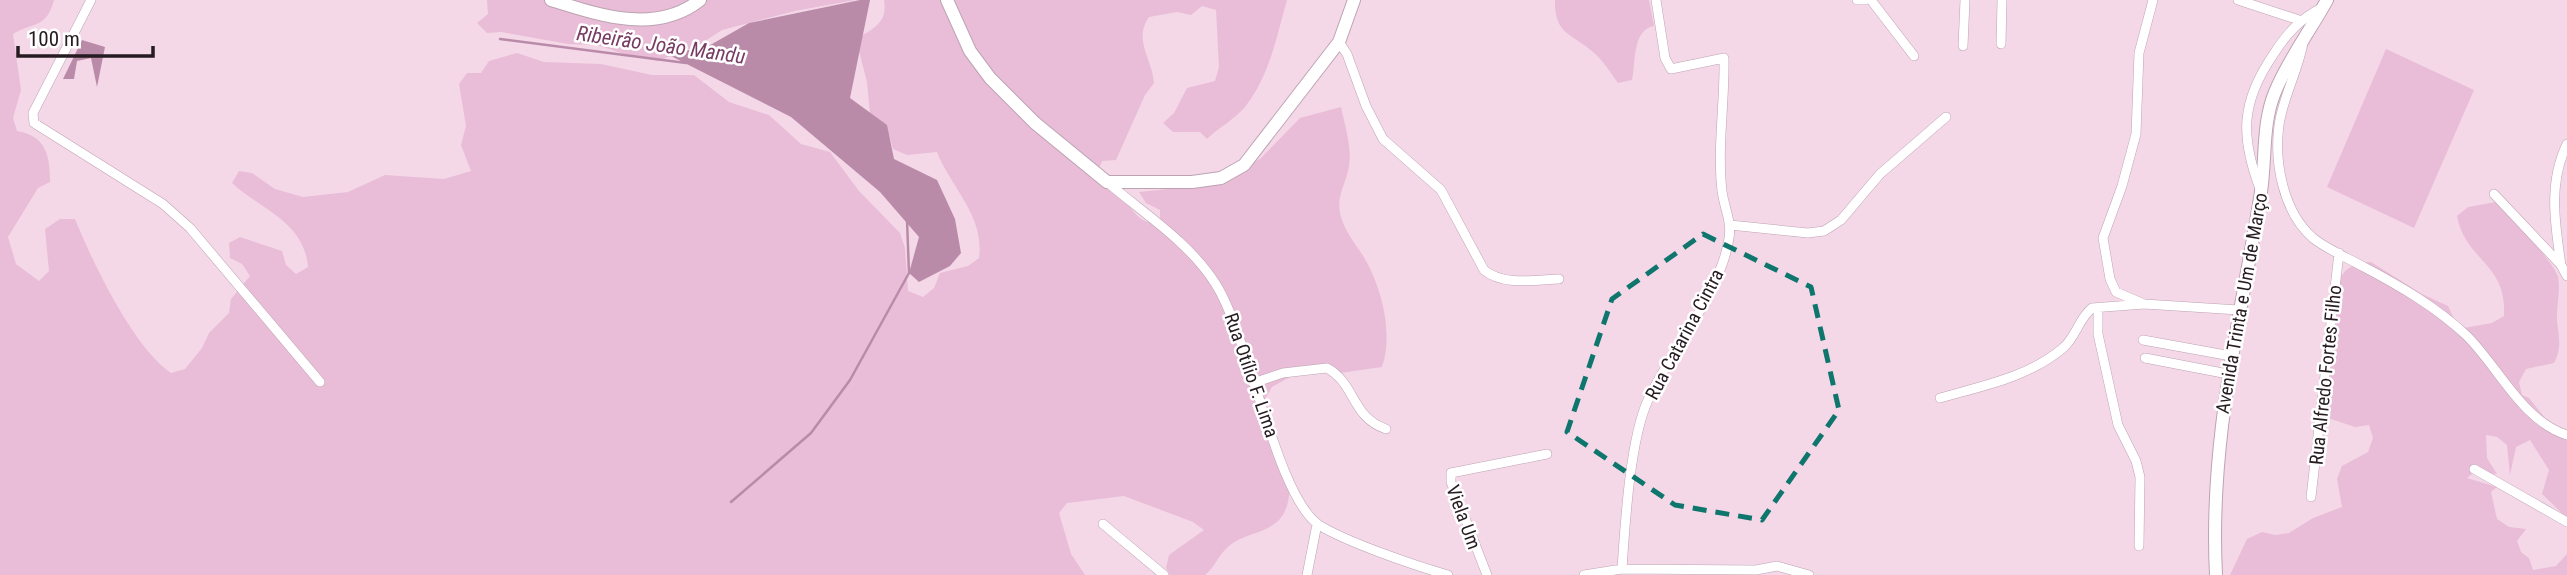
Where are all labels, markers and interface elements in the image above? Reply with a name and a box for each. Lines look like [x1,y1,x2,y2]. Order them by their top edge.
scale bar [18,14,152,58]
water label: Ribeirão João Mandu [575,21,747,69]
text: 100 m [28,27,80,51]
street label: Avenida Trinta e Um de Março [2211,191,2272,415]
street label: Rua Catarina Cintra [1640,265,1729,403]
street label: Rua Alfredo Fortes Filho [2305,284,2346,466]
street label: Rua Otílio F. Lima [1219,310,1284,440]
street label: Viela Um [1441,482,1486,552]

